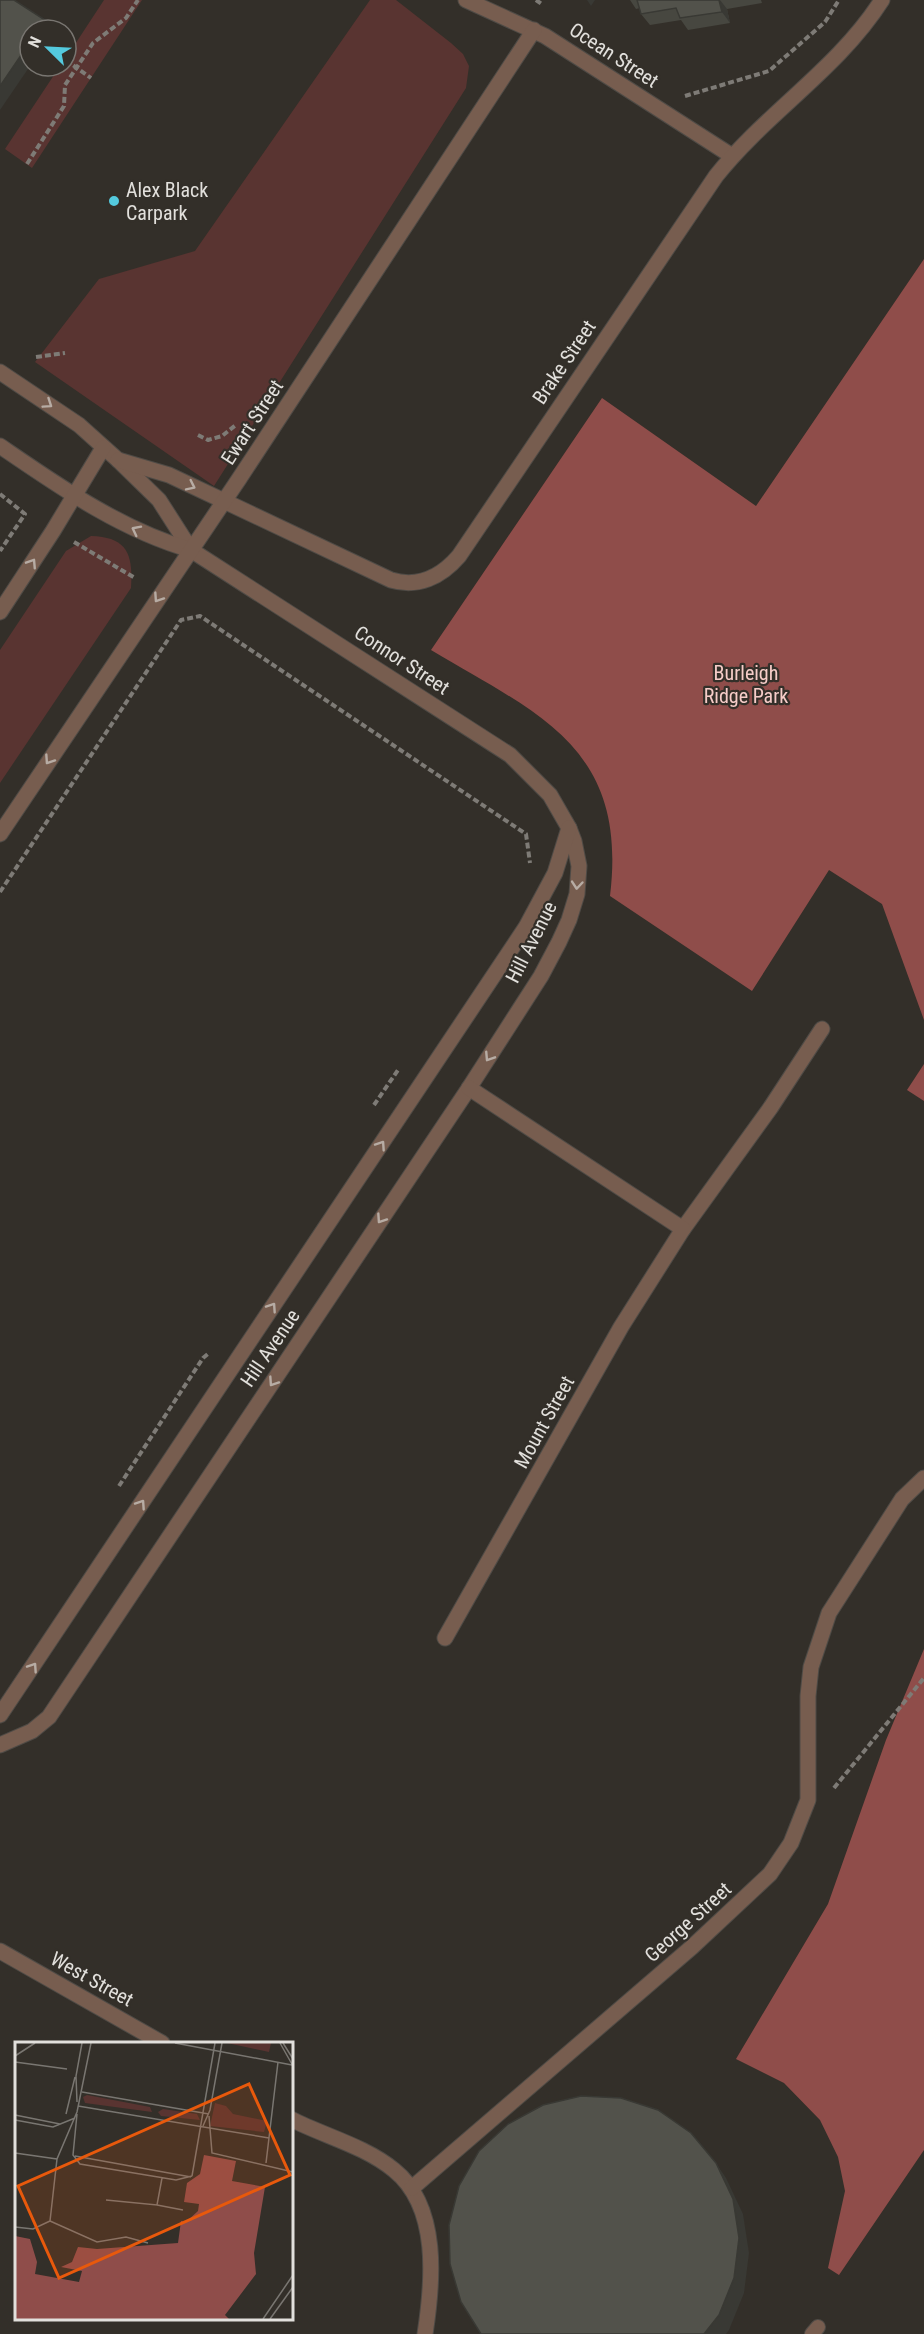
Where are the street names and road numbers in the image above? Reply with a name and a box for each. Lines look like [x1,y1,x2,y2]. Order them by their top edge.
street label: Ocean Street [565,17,663,93]
street label: Brake Street [527,315,601,408]
street label: Ewart Street [216,375,288,469]
street label: Connor Street [350,620,454,700]
street label: Hill Avenue [500,897,562,987]
street label: Hill Avenue [235,1305,305,1391]
street label: Mount Street [509,1372,579,1472]
street label: George Street [640,1877,736,1967]
street label: West Street [46,1946,138,2012]

